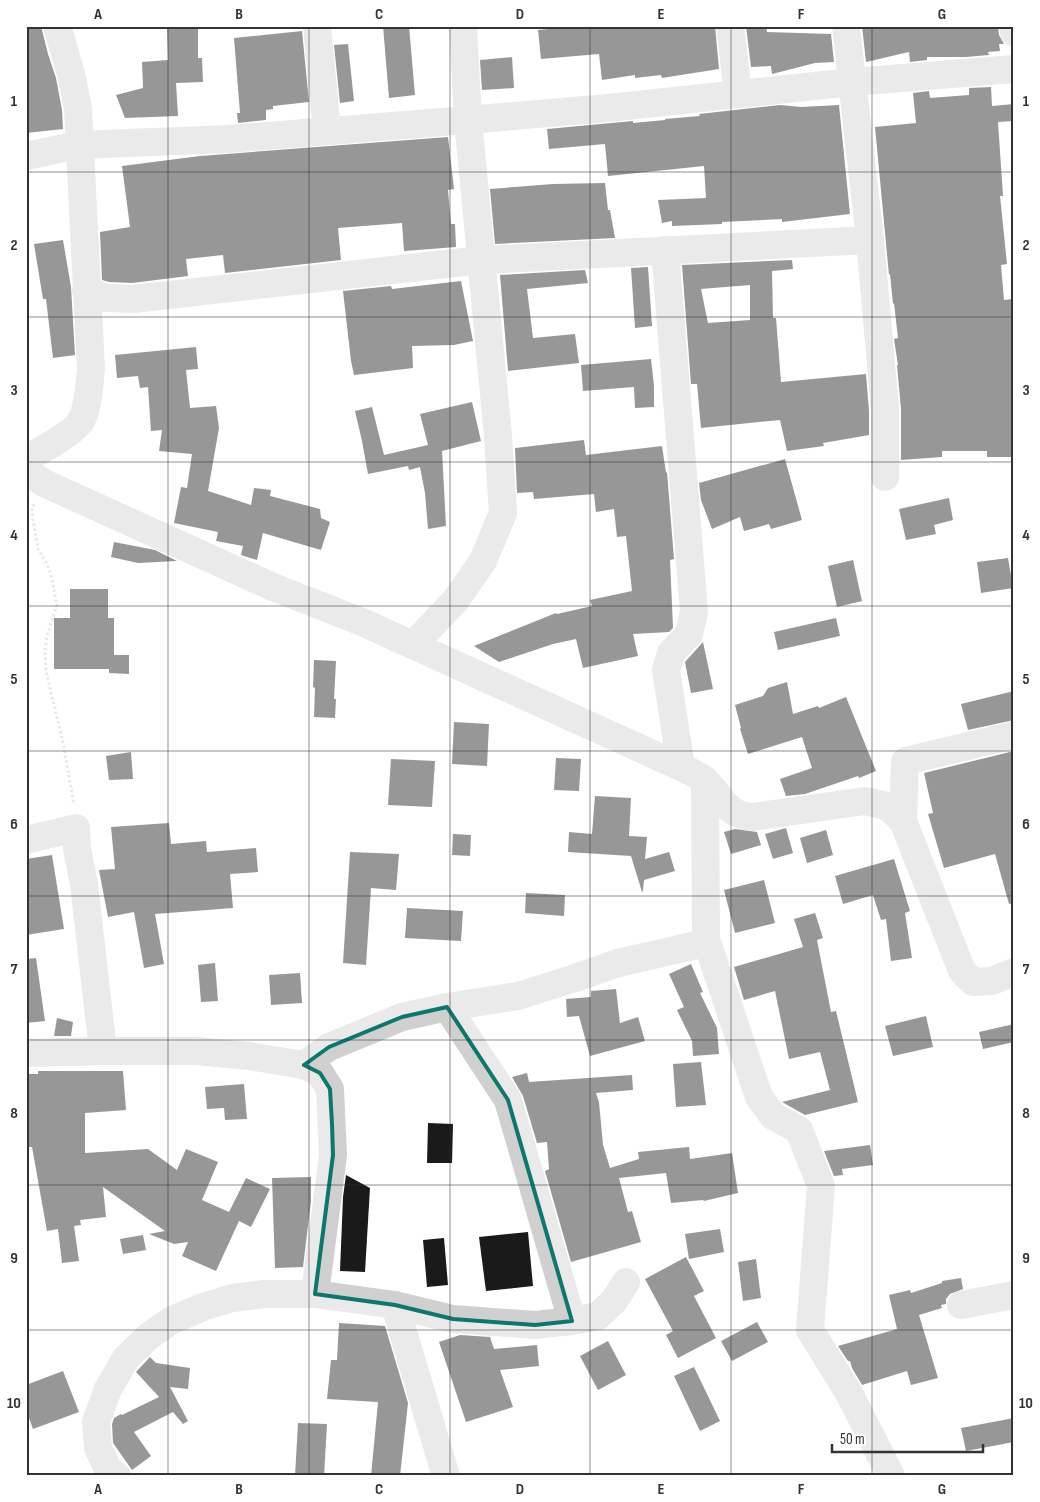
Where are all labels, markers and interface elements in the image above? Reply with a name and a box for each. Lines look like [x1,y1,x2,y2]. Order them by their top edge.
text: A [93,5,102,24]
text: B [235,5,243,24]
text: C [375,5,383,24]
text: D [516,5,524,24]
text: E [658,5,665,24]
text: F [798,5,805,24]
text: G [938,5,946,24]
text: 1 [11,92,18,111]
text: 1 [1023,92,1030,111]
text: 2 [10,236,18,255]
text: 2 [1022,236,1030,255]
text: 3 [10,381,18,400]
text: 3 [1022,381,1030,400]
text: 4 [10,526,18,545]
text: 4 [1022,526,1030,545]
text: 5 [10,670,18,689]
text: 5 [1022,670,1030,689]
text: 6 [10,815,18,834]
text: 6 [1022,815,1030,834]
text: 7 [11,960,18,979]
text: 7 [1023,960,1030,979]
text: 8 [10,1104,18,1123]
text: 8 [1022,1104,1030,1123]
text: 9 [10,1249,18,1268]
text: 9 [1022,1249,1030,1268]
text: 10 [7,1394,21,1413]
text: 10 [1019,1394,1033,1413]
scale bar [832,1422,984,1454]
text: 50 m [840,1430,865,1449]
text: A [93,1480,102,1499]
text: B [235,1480,243,1499]
text: C [375,1480,383,1499]
text: D [516,1480,524,1499]
text: E [658,1480,665,1499]
text: F [798,1480,805,1499]
text: G [938,1480,946,1499]

